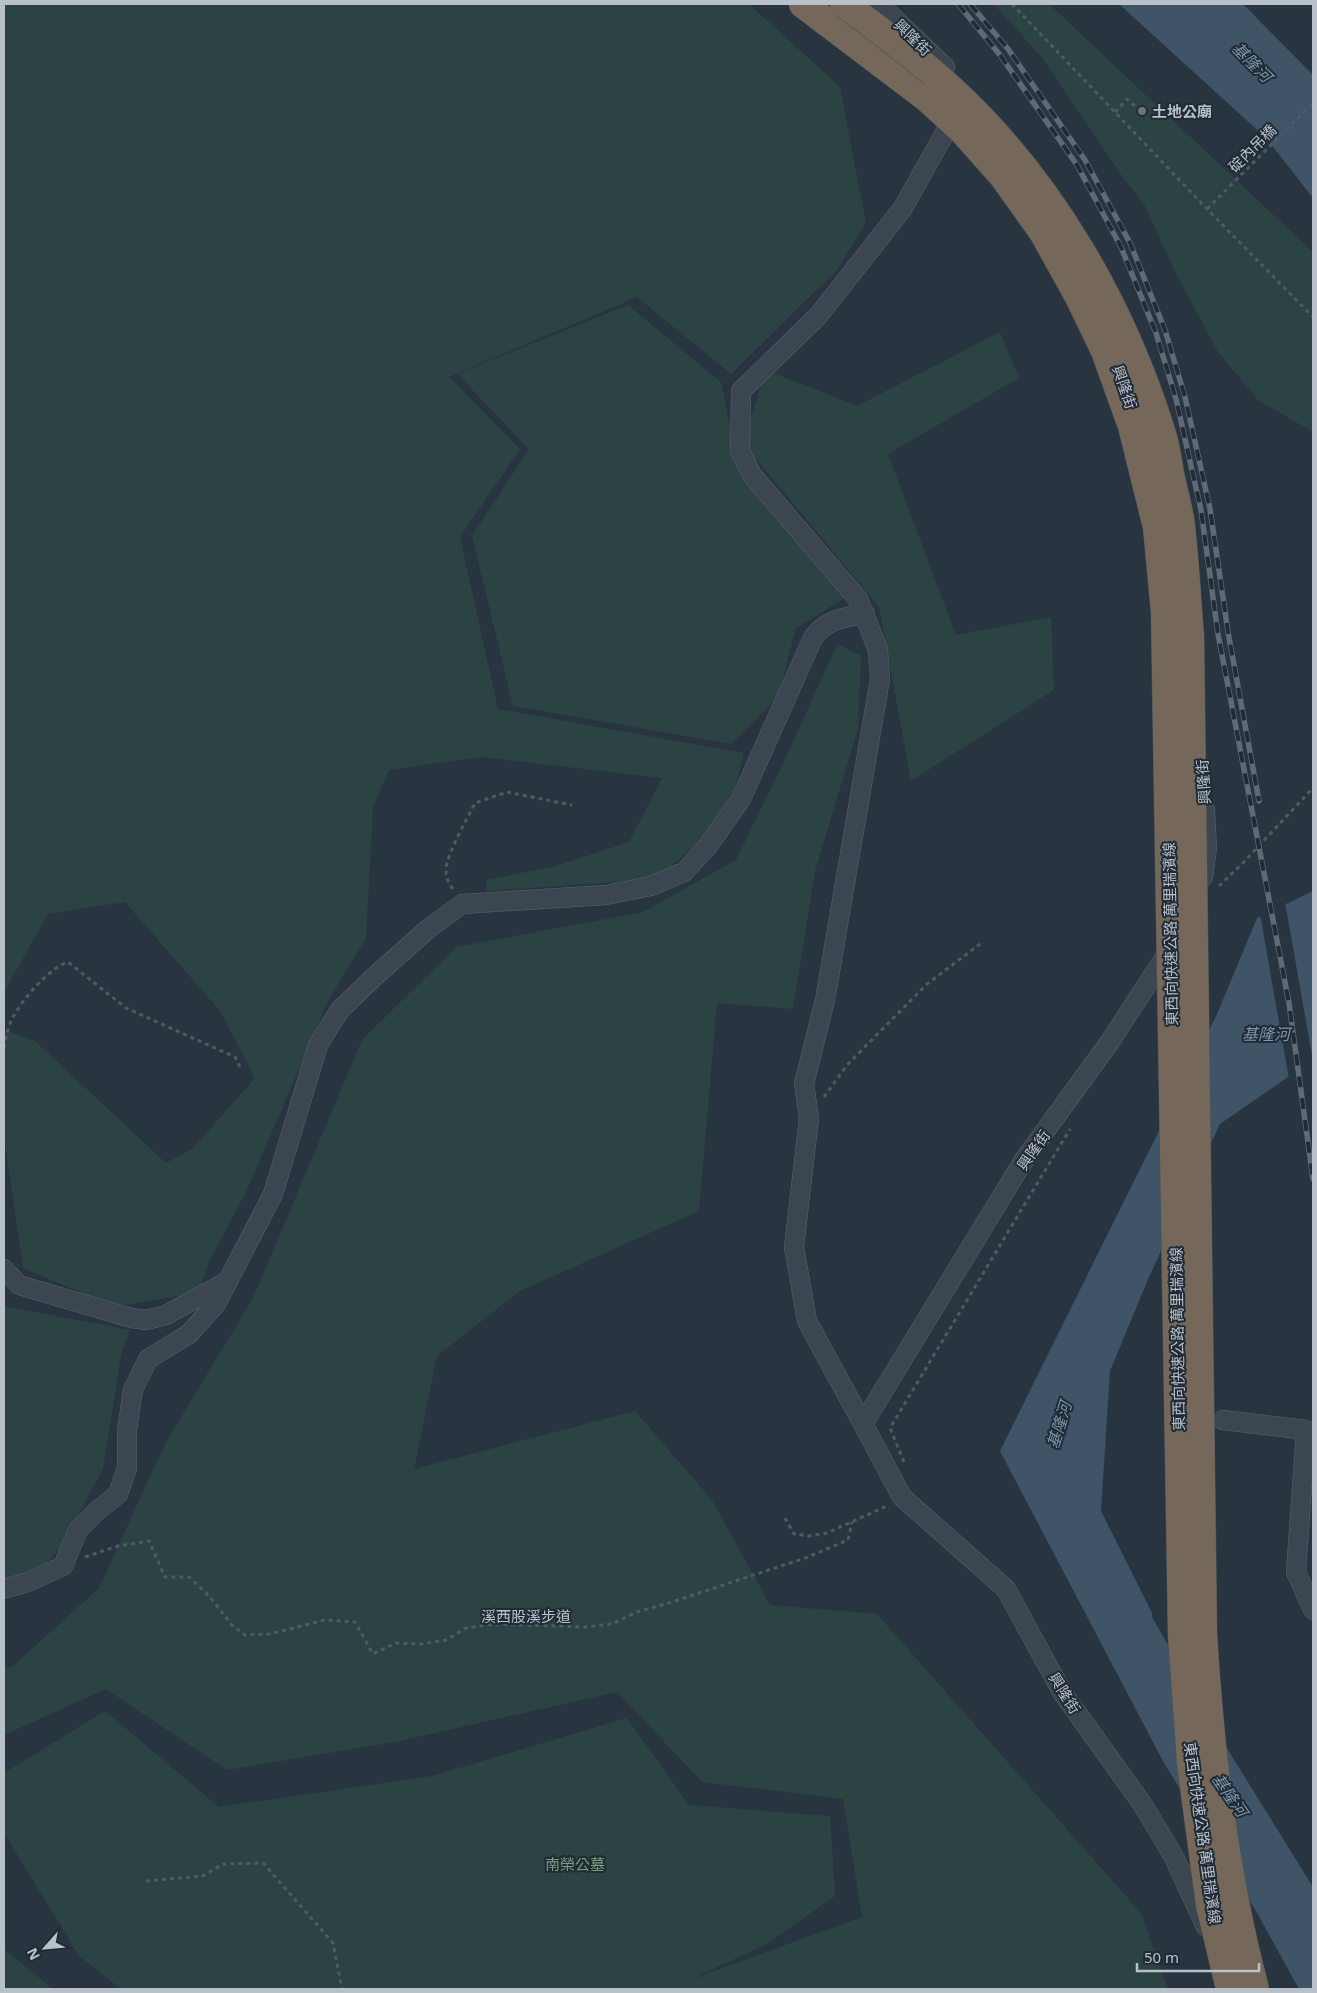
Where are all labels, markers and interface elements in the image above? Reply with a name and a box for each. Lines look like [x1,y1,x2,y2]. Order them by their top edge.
street label: 興隆街 [890,14,936,60]
water label: 基隆河 [1227,37,1279,89]
place label: 土地公廟 [1152,101,1212,121]
marker: 土地公廟 [1136,105,1148,117]
street label: 碇內吊橋 [1224,120,1280,176]
street label: 興隆街 [1108,362,1142,412]
street label: 興隆街 [1191,759,1215,805]
street label: 東西向快速公路 萬里瑞濱線 [1158,842,1182,1026]
water label: 基隆河 [1242,1023,1293,1045]
street label: 興隆街 [1012,1126,1054,1174]
street label: 東西向快速公路 萬里瑞濱線 [1165,1247,1189,1431]
water label: 基隆河 [1041,1396,1077,1451]
street label: 溪西股溪步道 [481,1606,571,1626]
street label: 興隆街 [1045,1669,1085,1717]
street label: 東西向快速公路 萬里瑞濱線 [1180,1741,1226,1925]
water label: 基隆河 [1207,1769,1254,1823]
park label: 南榮公墓 [545,1854,605,1874]
north arrow [20,1923,70,1973]
scale bar [1137,1940,1260,1972]
text: N [22,1945,44,1964]
text: 50 m [1144,1947,1179,1967]

